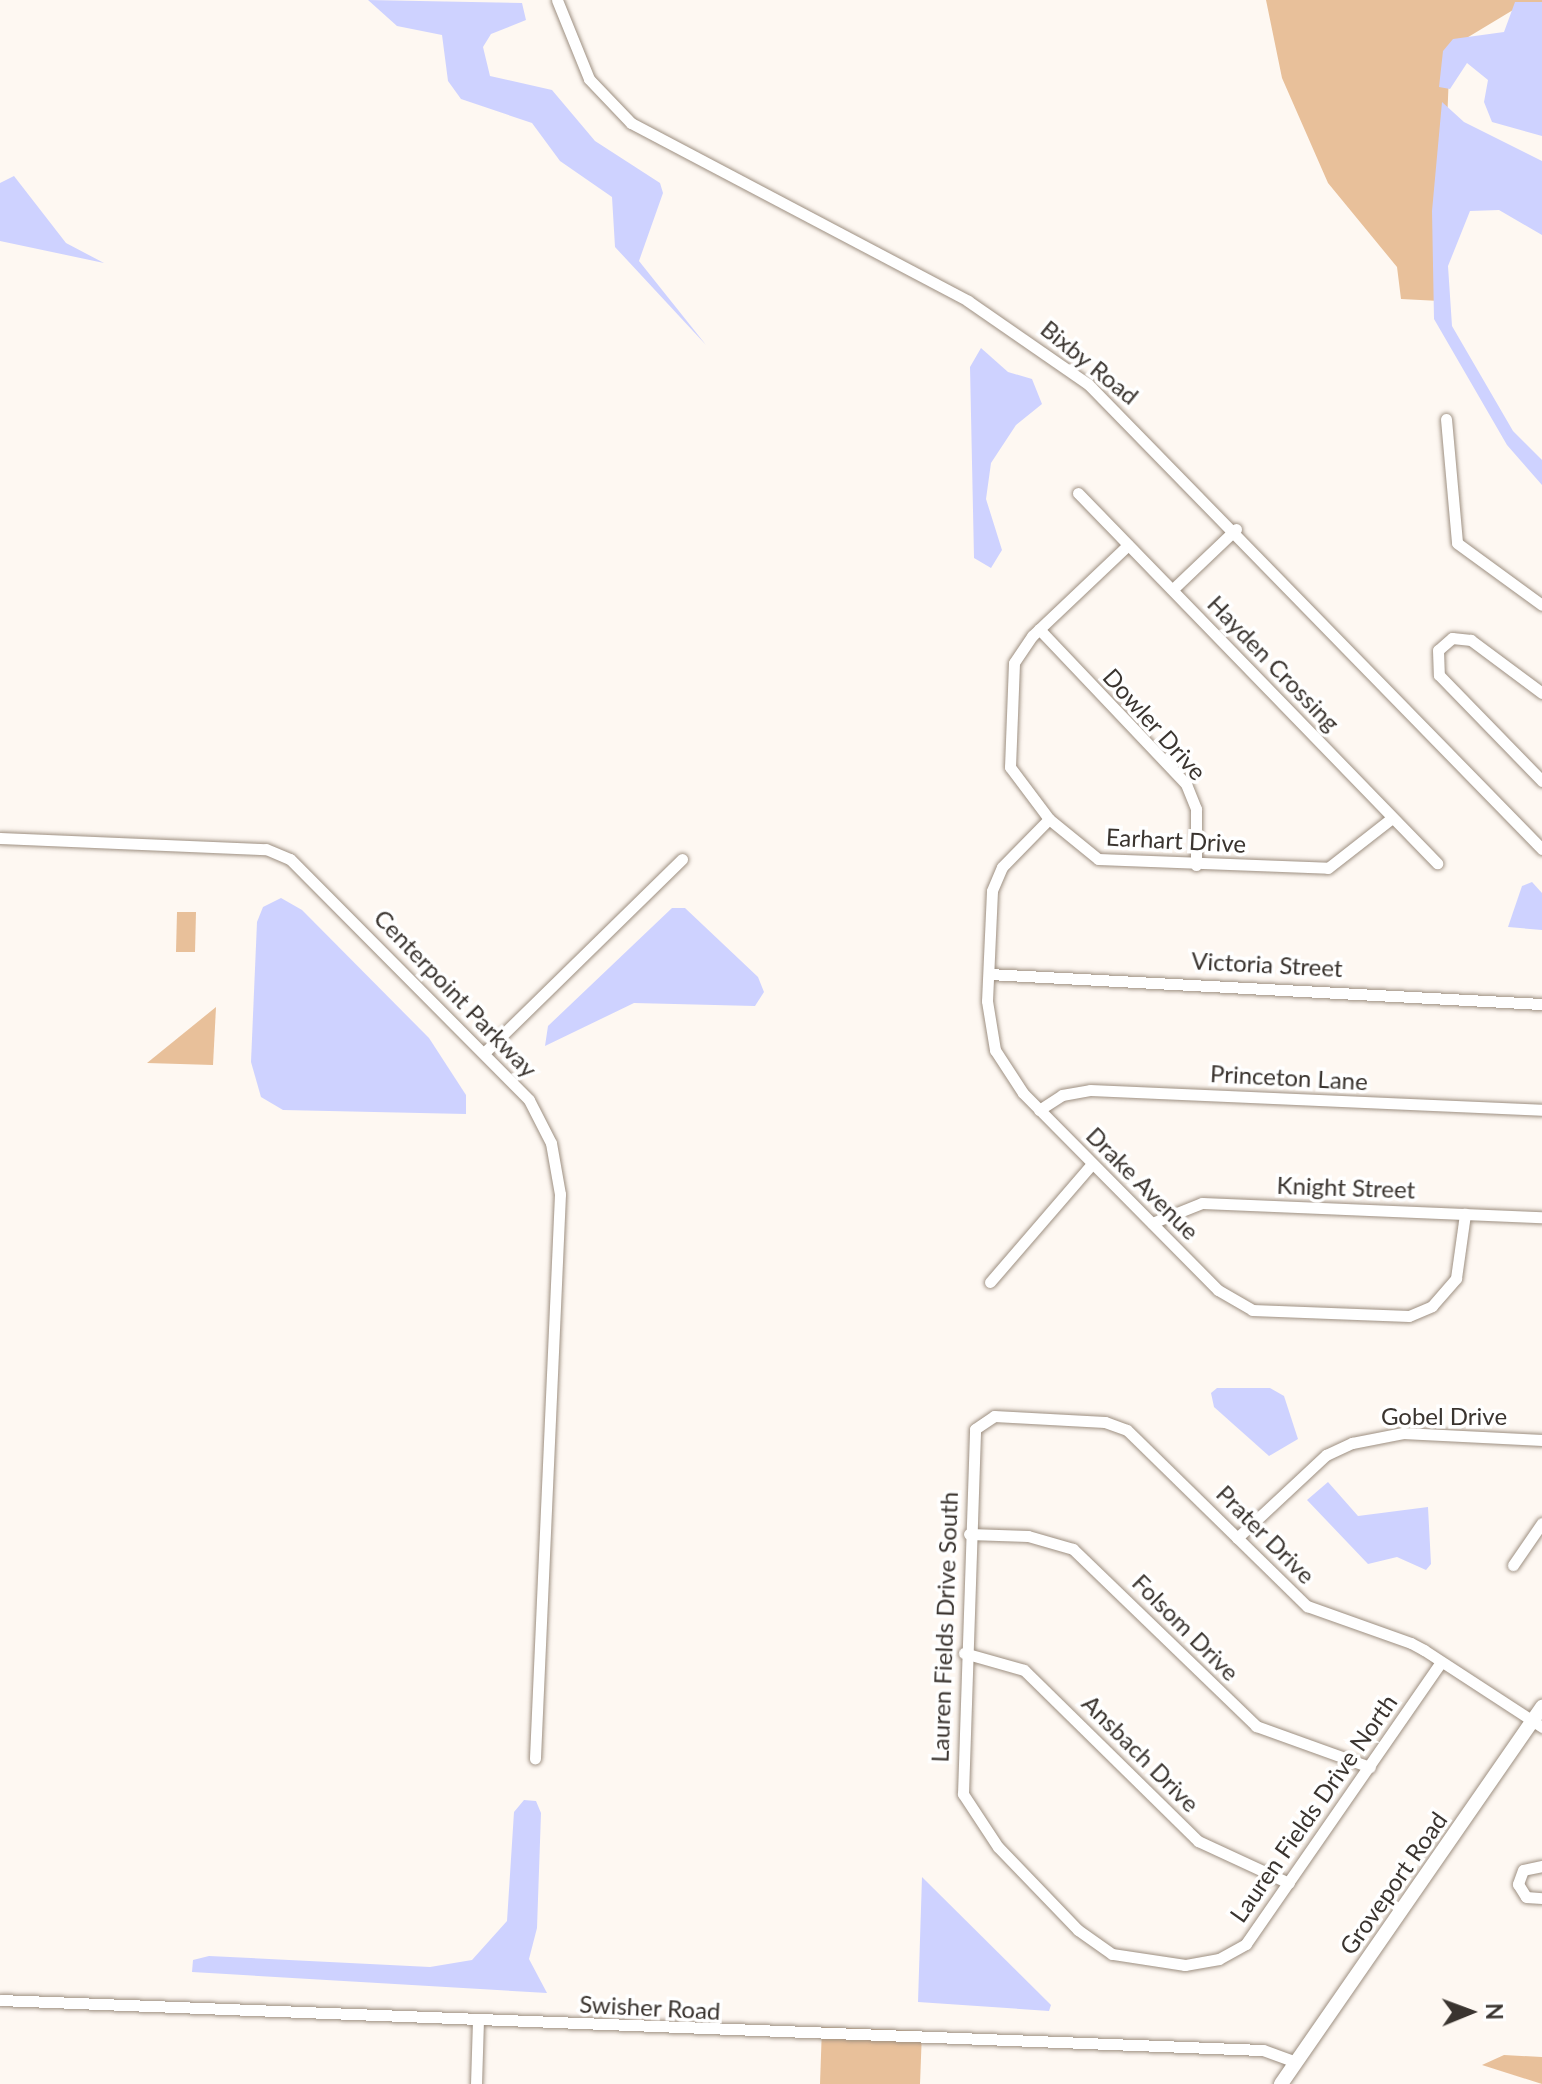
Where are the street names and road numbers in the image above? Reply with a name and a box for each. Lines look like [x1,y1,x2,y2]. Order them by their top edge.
street label: Bixby Road [1035,314,1145,410]
street label: Hayden Crossing [1202,589,1346,737]
street label: Dowler Drive [1097,662,1213,786]
street label: Earhart Drive [1105,822,1247,858]
street label: Centerpoint Parkway [369,903,543,1083]
street label: Victoria Street [1191,946,1343,982]
street label: Princeton Lane [1209,1058,1369,1096]
street label: Drake Avenue [1080,1120,1206,1246]
street label: Knight Street [1276,1170,1416,1204]
street label: Gobel Drive [1381,1402,1507,1430]
street label: Prater Drive [1211,1479,1321,1589]
street label: Lauren Fields Drive South [925,1491,963,1763]
street label: Folsom Drive [1127,1568,1245,1686]
street label: Ansbach Drive [1077,1689,1205,1817]
street label: Lauren Fields Drive North [1223,1689,1403,1927]
street label: Groveport Road [1333,1806,1453,1960]
street label: Swisher Road [578,1989,722,2025]

